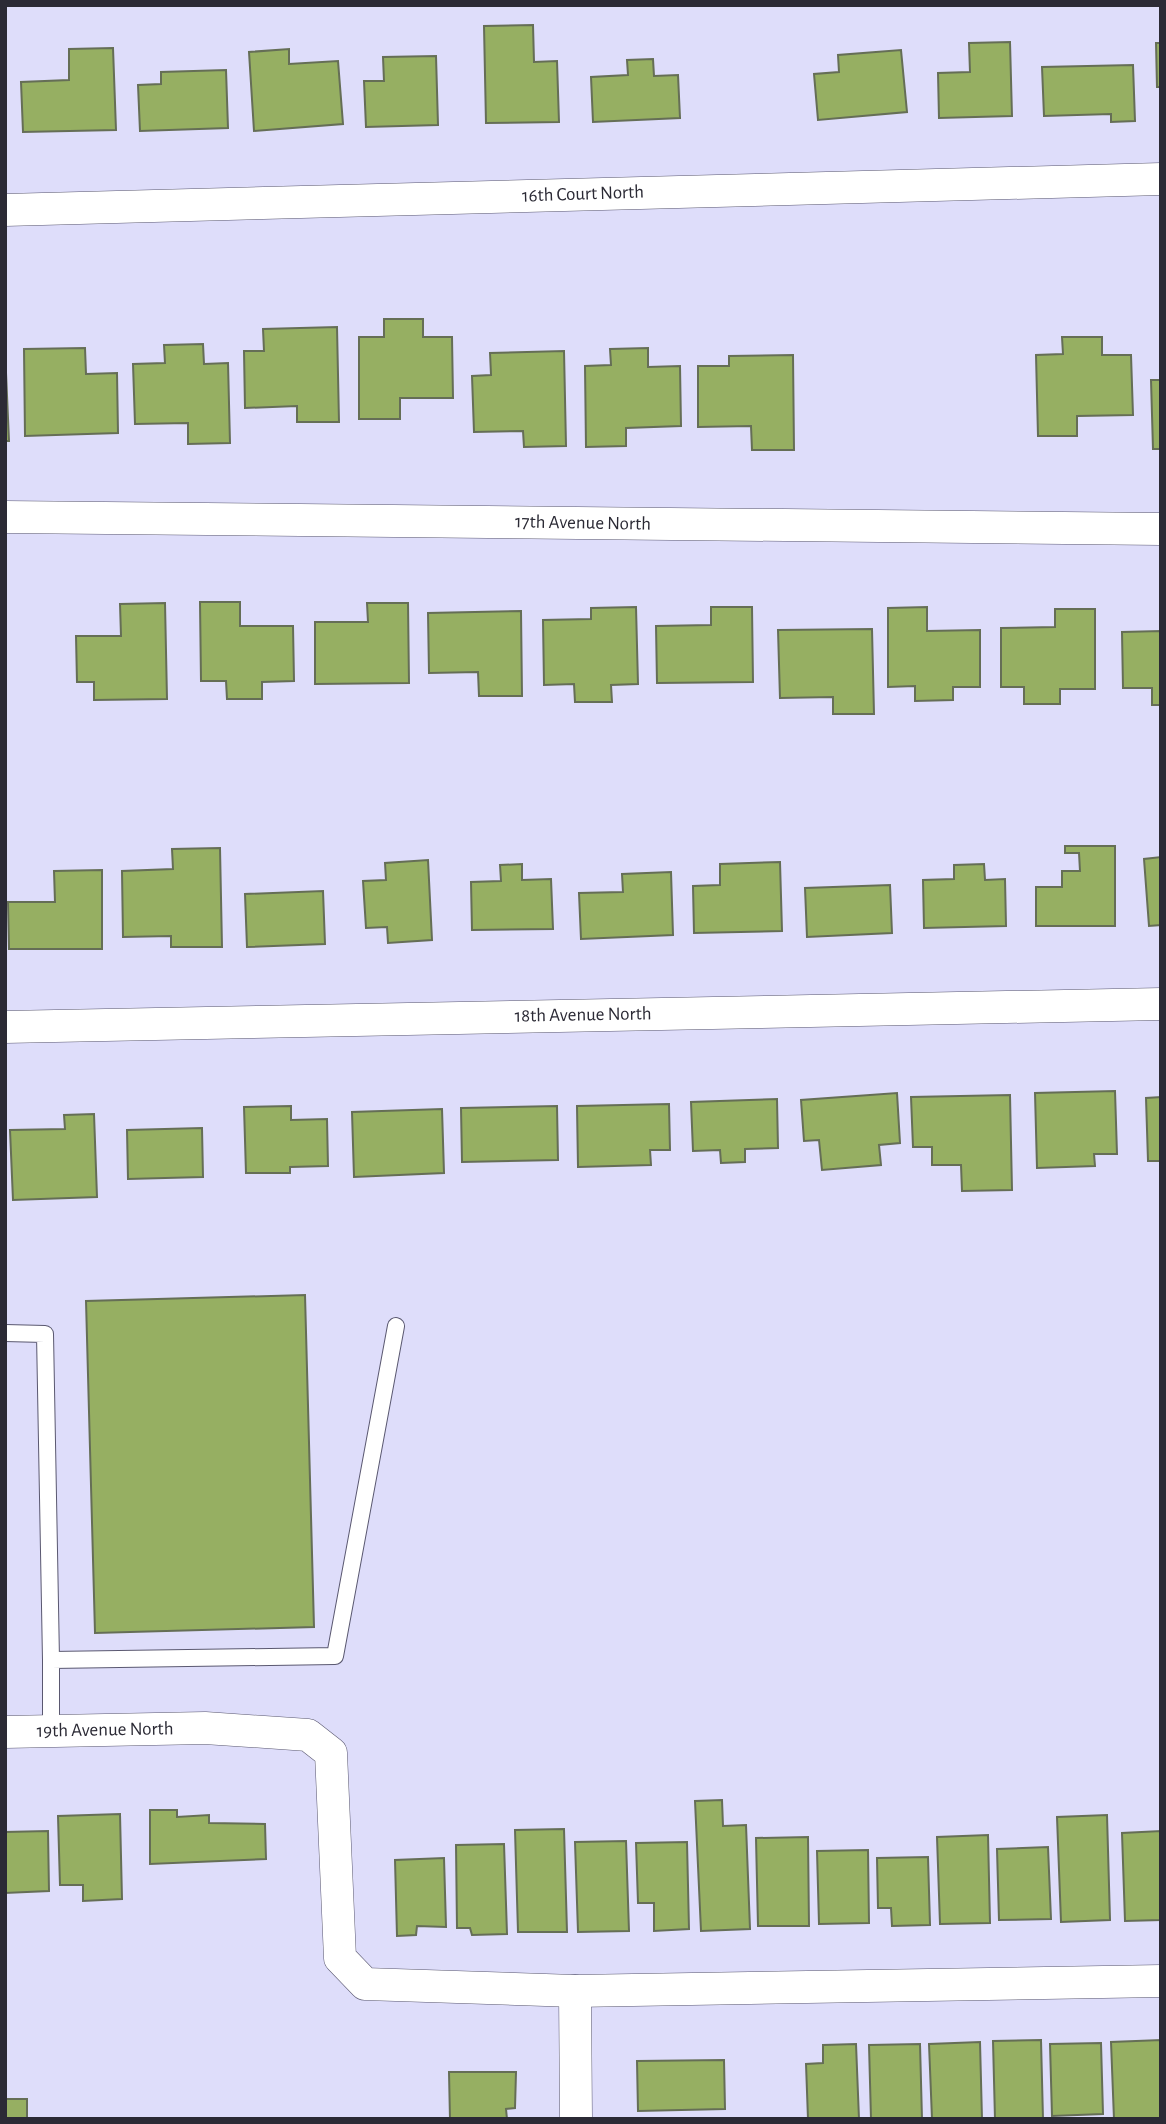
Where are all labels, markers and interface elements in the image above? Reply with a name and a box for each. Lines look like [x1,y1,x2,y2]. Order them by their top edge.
street label: 16th Court North [522,182,644,206]
street label: 17th Avenue North [515,512,651,534]
street label: 18th Avenue North [514,1004,652,1026]
street label: 19th Avenue North [36,1719,174,1741]

